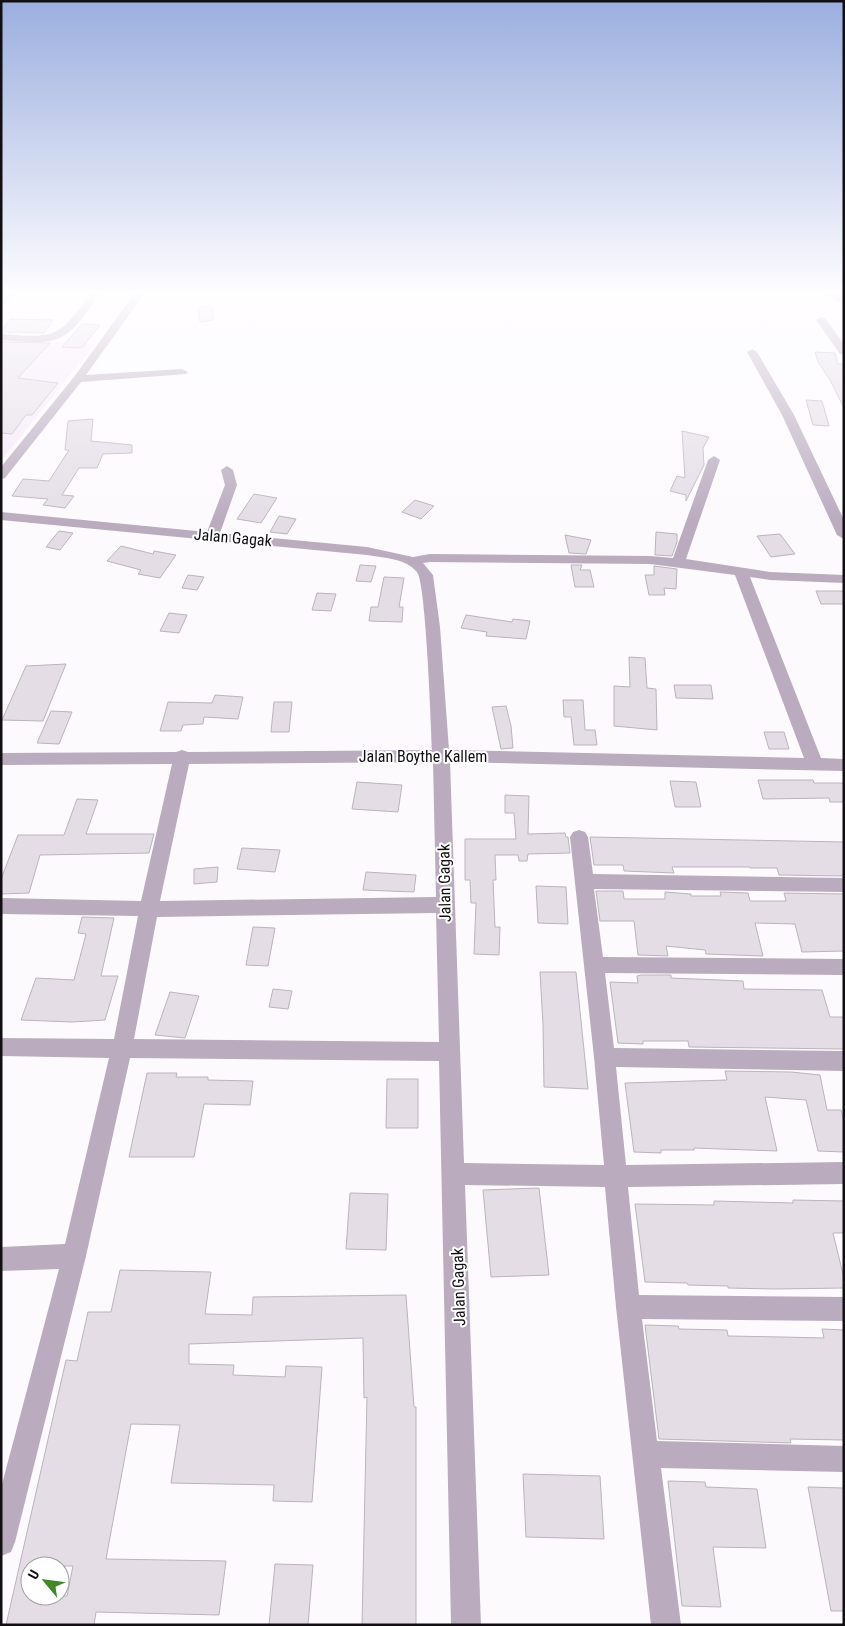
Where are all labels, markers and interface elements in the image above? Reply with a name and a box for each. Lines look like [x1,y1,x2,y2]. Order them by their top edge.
street label: Jalan Gagak [193,525,273,550]
street label: Jalan Boythe Kallem [359,747,487,766]
street label: Jalan Gagak [434,843,455,922]
street label: Jalan Gagak [448,1247,469,1326]
north arrow [20,1556,70,1606]
text: U [25,1567,43,1582]

